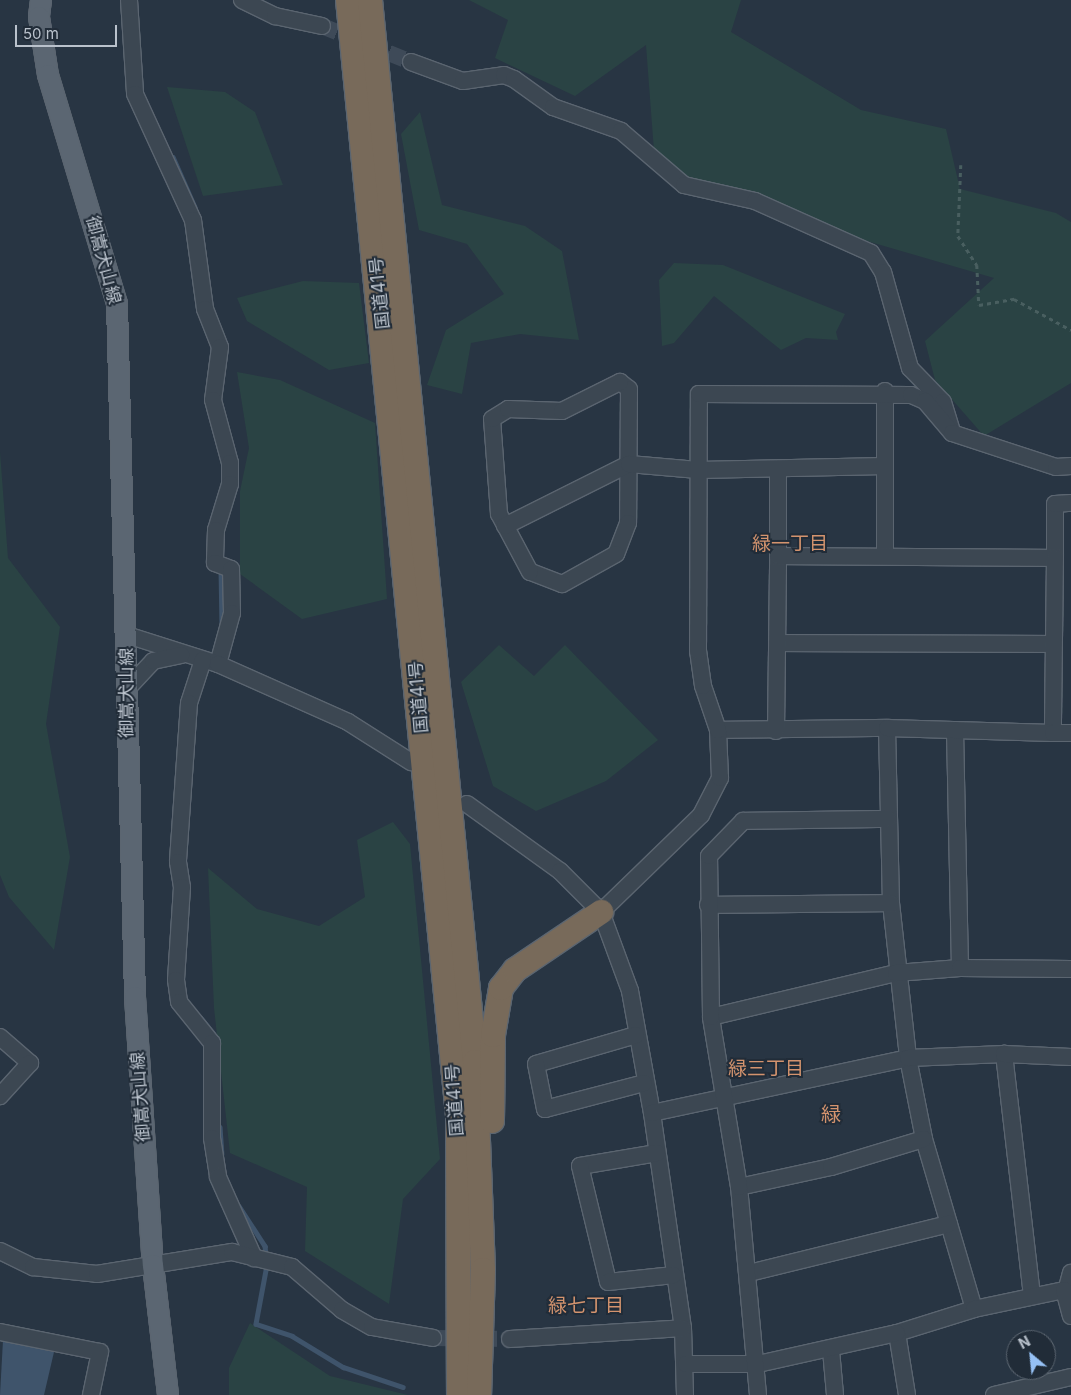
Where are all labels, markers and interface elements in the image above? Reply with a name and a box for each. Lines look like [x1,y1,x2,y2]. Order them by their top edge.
scale bar [18,15,120,47]
text: 50 m [23,24,59,43]
street label: 御嵩犬山線 [81,214,125,306]
street label: 国道41号 [365,256,395,330]
district label: 緑一丁目 [752,533,828,555]
street label: 御嵩犬山線 [116,648,138,738]
street label: 国道41号 [405,660,433,734]
street label: 御嵩犬山線 [127,1051,155,1143]
district label: 緑三丁目 [728,1058,804,1080]
street label: 国道41号 [442,1063,468,1137]
district label: 緑 [821,1102,841,1126]
district label: 緑七丁目 [548,1295,624,1317]
north arrow [1006,1330,1056,1380]
text: N [1015,1332,1033,1352]

